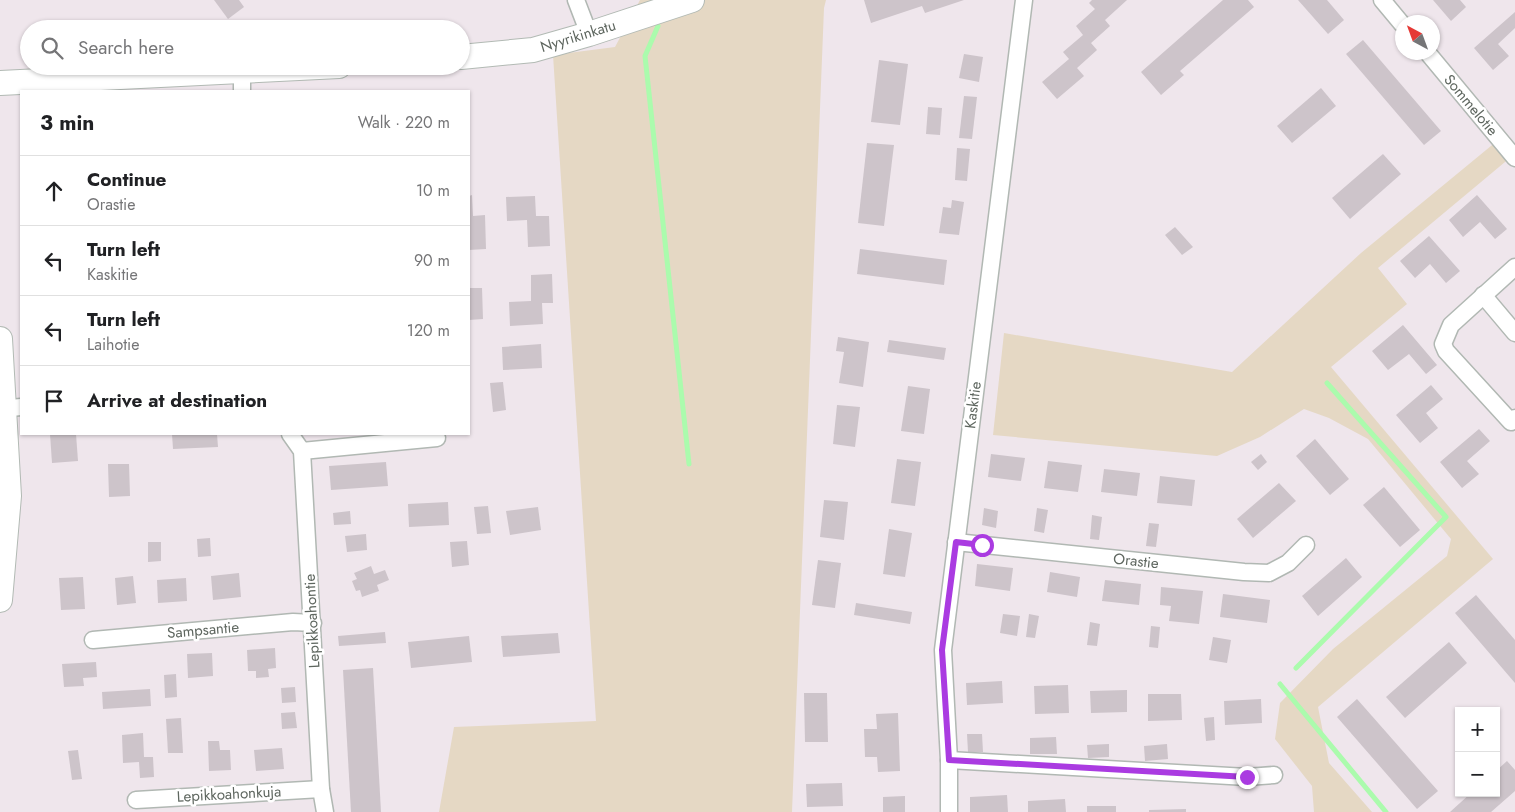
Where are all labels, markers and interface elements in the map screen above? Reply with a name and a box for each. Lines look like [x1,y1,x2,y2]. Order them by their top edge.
street label: Nyyrikinkatu [537,14,619,58]
north arrow [1395,15,1440,60]
search box [20,20,470,75]
icon: search [38,34,66,62]
text: Search here [78,34,174,61]
street label: Sommelotie [1439,69,1504,141]
text: 3 min [40,108,94,138]
text: Walk · 220 m [358,111,450,134]
text: Continue [87,166,166,193]
icon: ahead [40,177,68,205]
text: 10 m [416,179,450,202]
text: Orastie [87,193,136,216]
text: Turn left [87,236,160,263]
icon: left [40,247,68,275]
text: 90 m [414,249,450,272]
text: Kaskitie [87,263,138,286]
text: Turn left [87,306,160,333]
icon: left [40,317,68,345]
text: 120 m [407,319,450,342]
text: Laihotie [87,333,139,356]
street label: Kaskitie [959,380,987,430]
icon: arrive [40,387,68,415]
text: Arrive at destination [87,387,267,414]
route start [971,534,994,557]
street label: Orastie [1112,548,1160,574]
street label: Lepikkoahontie [299,573,325,669]
street label: Sampsantie [166,616,240,644]
map controls [1455,707,1500,797]
button: + [1455,707,1500,752]
button: − [1455,752,1500,797]
route end [1236,766,1259,789]
street label: Lepikkoahonkuja [176,780,282,808]

